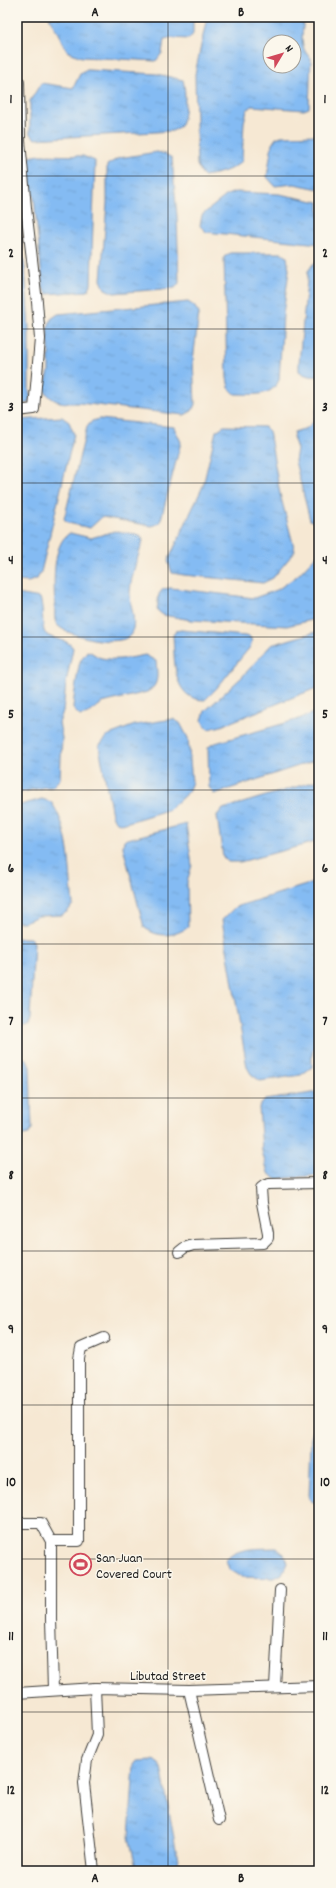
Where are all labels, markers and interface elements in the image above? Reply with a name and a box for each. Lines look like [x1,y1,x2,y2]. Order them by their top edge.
text: A [91,4,99,23]
text: B [238,4,244,23]
north arrow [262,34,302,74]
text: N [280,42,297,57]
text: 1 [10,91,13,110]
text: 1 [324,91,327,110]
text: 2 [8,245,14,264]
text: 2 [322,245,328,264]
text: 3 [8,399,14,418]
text: 3 [322,399,328,418]
text: 4 [8,552,14,571]
text: 4 [322,552,328,571]
text: 5 [8,706,14,725]
text: 5 [322,706,328,725]
text: 6 [8,860,15,879]
text: 6 [322,860,329,879]
text: 7 [9,1013,14,1032]
text: 7 [323,1013,328,1032]
text: 8 [8,1167,14,1186]
text: 8 [322,1167,328,1186]
text: 9 [8,1321,14,1340]
text: 9 [322,1321,328,1340]
text: 10 [6,1474,16,1493]
text: 10 [320,1474,330,1493]
place label: San Juan Covered Court [96,1549,172,1585]
sports icon: San Juan Covered Court [67,1552,93,1578]
text: 11 [8,1628,14,1647]
text: 11 [322,1628,328,1647]
street label: Libutad Street [130,1667,206,1687]
text: 12 [7,1782,16,1801]
text: 12 [321,1782,330,1801]
text: A [91,1870,99,1888]
text: B [238,1870,244,1888]

